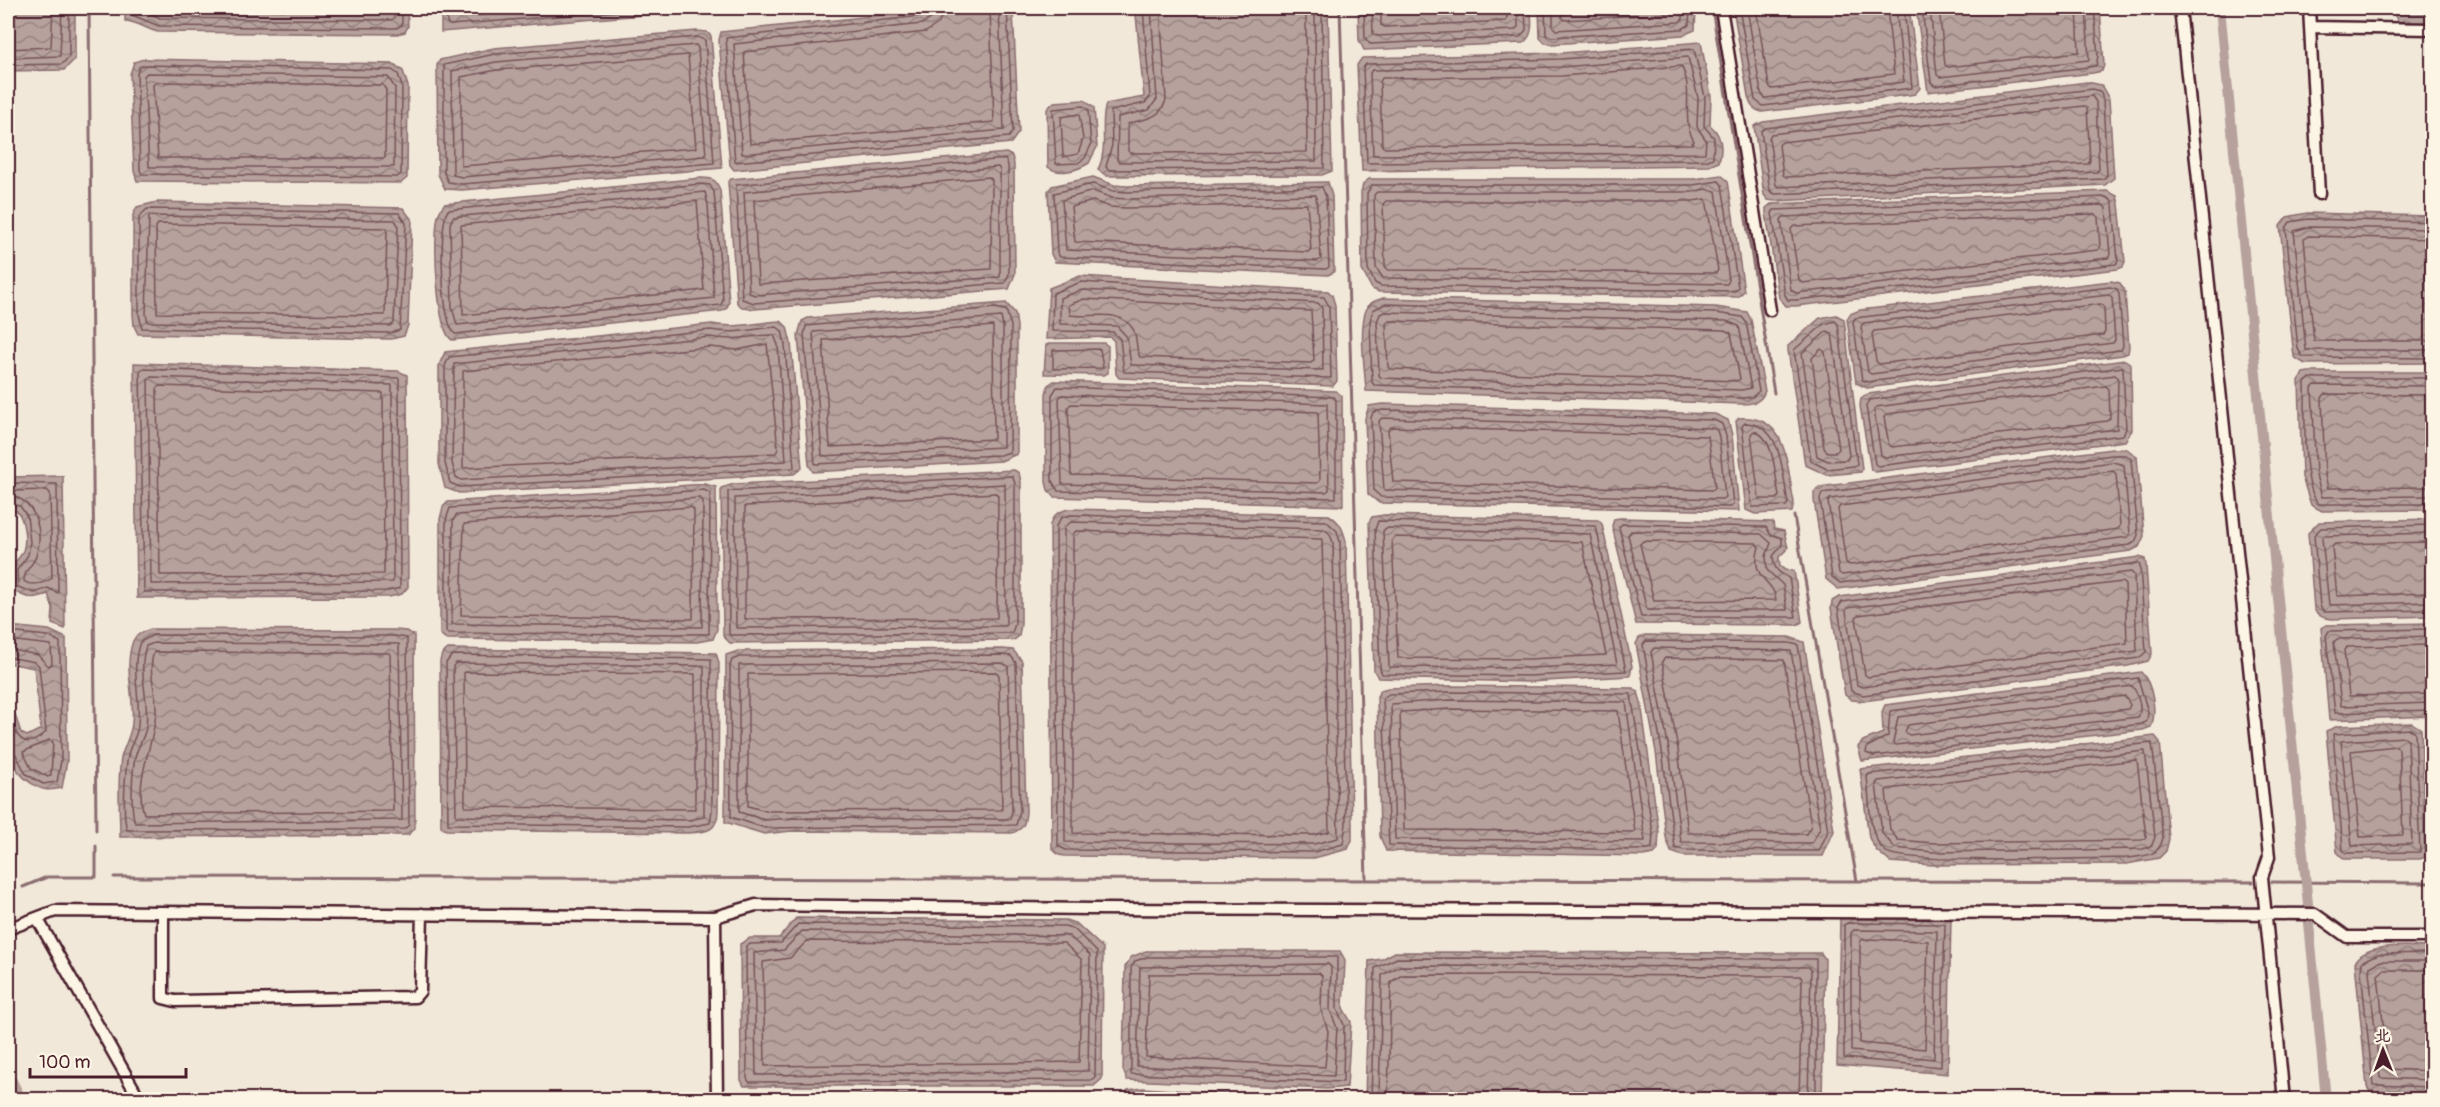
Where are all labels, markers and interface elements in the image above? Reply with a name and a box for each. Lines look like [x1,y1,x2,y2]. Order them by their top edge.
north arrow [2353,1020,2413,1080]
text: 北 [2375,1026,2391,1046]
scale bar [30,1041,186,1079]
text: 100 m [39,1051,91,1074]

